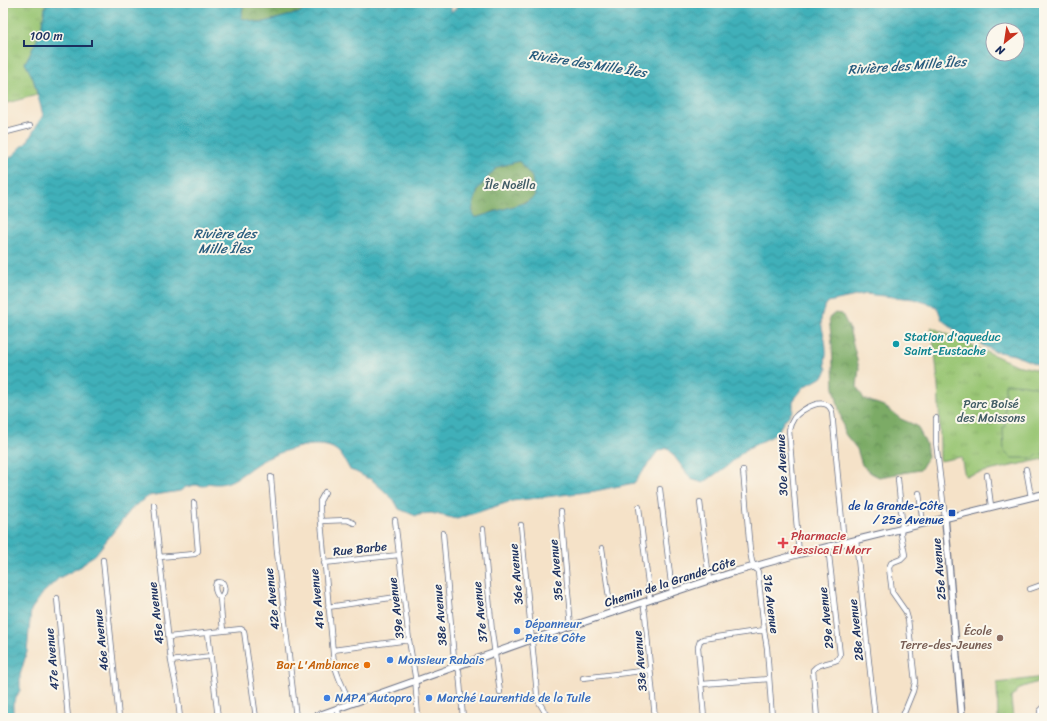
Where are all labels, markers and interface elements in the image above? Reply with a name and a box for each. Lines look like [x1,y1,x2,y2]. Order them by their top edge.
scale bar [24,22,92,48]
north arrow [985,22,1025,62]
text: 100 m [30,25,63,47]
text: N [992,40,1009,61]
water label: Rivière des Mille Îles [528,43,650,84]
water label: Rivière des Mille Îles [847,50,969,81]
park label: Île Noëlla [484,174,535,196]
water label: Rivière des Mille Îles [194,222,258,260]
place label: Station d'aqueduc Saint-Eustache [904,326,1001,362]
marker: Station d'aqueduc Saint-Eustache [891,339,901,349]
park label: Parc Boisé des Moissons [957,393,1025,429]
street label: 30e Avenue [769,433,795,497]
place label: de la Grande-Côte / 25e Avenue [848,495,944,531]
marker: de la Grande-Côte / 25e Avenue [947,508,957,518]
place label: Pharmacie Jessica El Morr [790,525,872,561]
street label: Rue Barbe [332,535,388,563]
street label: 25e Avenue [925,537,953,601]
street label: 35e Avenue [542,538,570,602]
marker: Pharmacie Jessica El Morr [778,538,788,548]
street label: 36e Avenue [502,542,530,606]
street label: Chemin de la Grande-Côte [601,550,739,614]
street label: 42e Avenue [258,567,286,631]
street label: 41e Avenue [303,568,331,630]
street label: 31e Avenue [756,573,786,635]
street label: 39e Avenue [381,576,411,640]
street label: 45e Avenue [141,580,171,646]
street label: 37e Avenue [466,580,494,644]
street label: 38e Avenue [426,583,454,647]
street label: 29e Avenue [812,586,840,650]
street label: 28e Avenue [842,598,870,662]
street label: 46e Avenue [87,608,115,672]
place label: Dépanneur Petite Côte [525,613,586,649]
place label: École Terre-des-Jeunes [900,620,992,656]
marker: Dépanneur Petite Côte [512,626,522,636]
street label: 47e Avenue [38,627,66,691]
street label: 33e Avenue [626,630,654,692]
marker: École Terre-des-Jeunes [995,633,1005,643]
place label: Monsieur Rabais [398,649,485,671]
place label: Bar L'Ambiance [276,654,359,676]
marker: Monsieur Rabais [385,655,395,665]
marker: Bar L'Ambiance [362,660,372,670]
place label: NAPA Autopro [335,687,412,709]
place label: Marché Laurentide de la Tuile [437,687,591,709]
marker: NAPA Autopro [322,693,332,703]
marker: Marché Laurentide de la Tuile [424,693,434,703]

